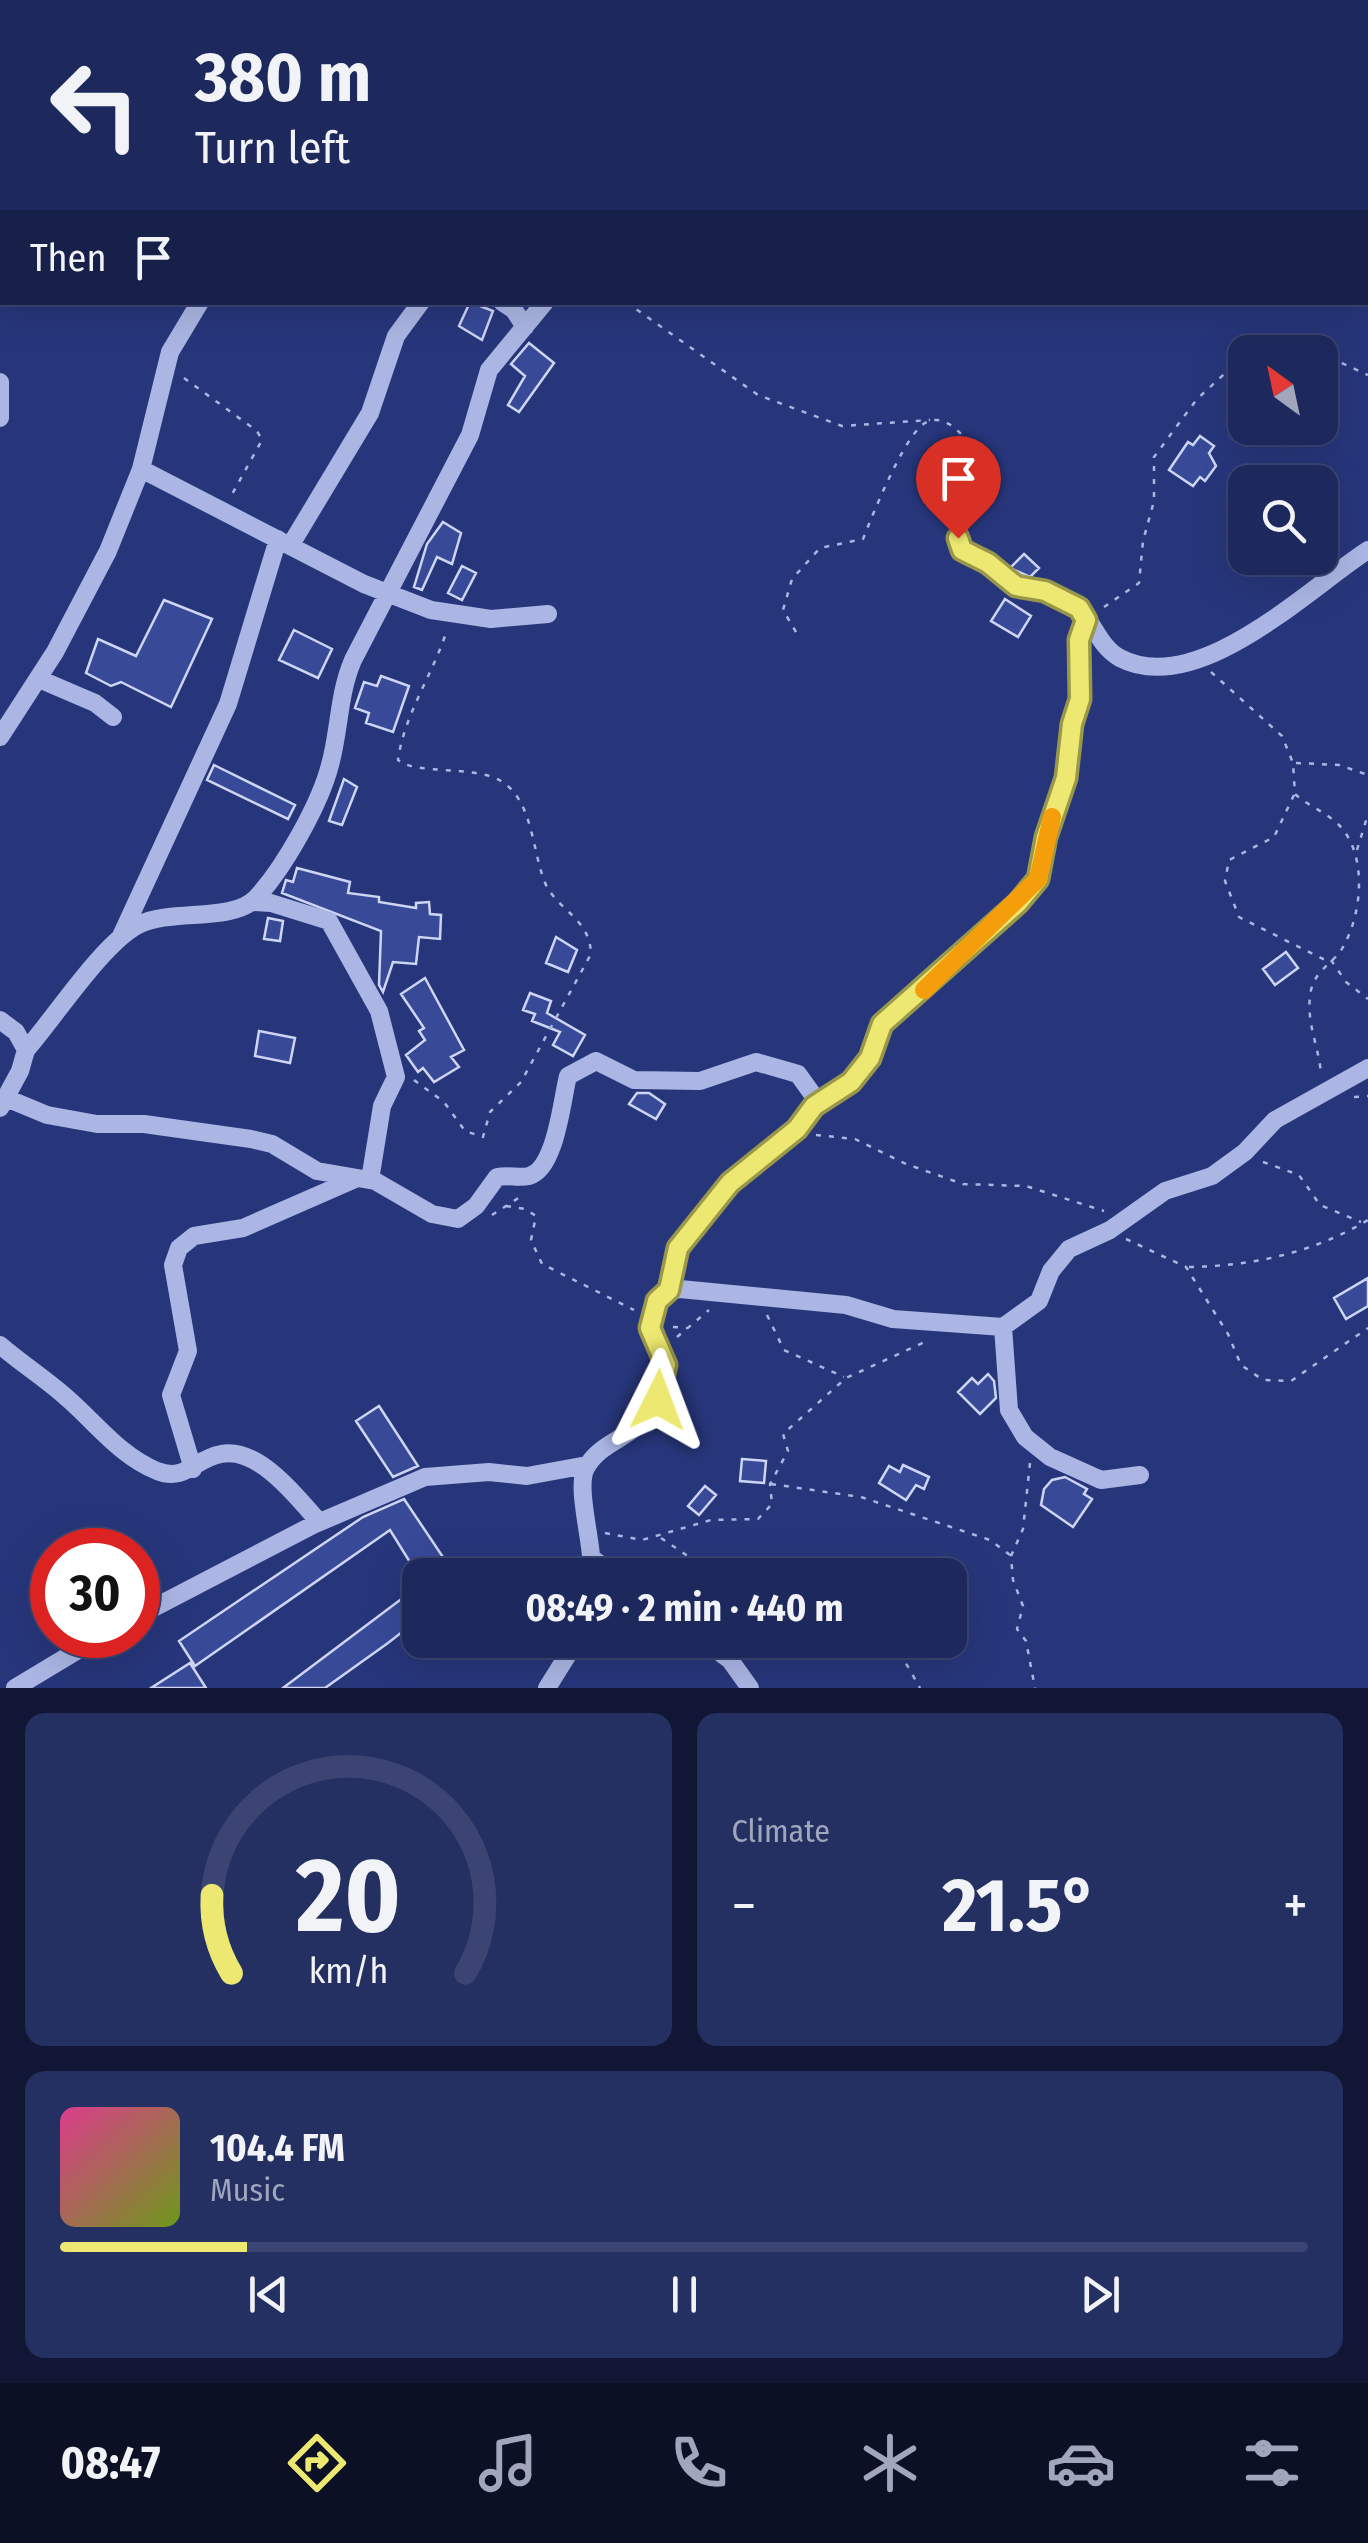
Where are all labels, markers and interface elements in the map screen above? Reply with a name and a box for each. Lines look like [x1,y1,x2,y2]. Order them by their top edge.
text: 380 m [195,36,371,120]
icon: left [30,40,160,170]
text: Turn left [195,121,350,175]
icon: arrive [126,230,181,285]
text: Then [30,235,106,281]
north arrow [1228,335,1338,445]
map controls [1228,335,1338,575]
pin [916,436,1001,539]
icon: arrive [931,451,986,506]
button: search [1228,465,1338,575]
position arrow [606,1348,710,1452]
speed limit sign: 30 [30,1528,160,1658]
text: 08:49 · 2 min · 440 m [526,1585,843,1631]
text: Climate [732,1812,830,1850]
text: 20 [295,1834,401,1959]
text: 21.5° [943,1861,1097,1951]
text: − [732,1873,756,1939]
text: + [1283,1873,1308,1939]
text: km/h [308,1950,388,1992]
text: 104.4 FM [210,2125,345,2171]
text: Music [210,2171,285,2209]
icon: previous [241,2267,296,2322]
icon: pause [657,2267,712,2322]
icon: next [1073,2267,1128,2322]
icon: directions [282,2428,352,2498]
icon: music [473,2428,543,2498]
icon: phone [664,2428,734,2498]
icon: climate [855,2428,925,2498]
icon: car [1046,2428,1116,2498]
icon: filters [1237,2428,1307,2498]
text: 08:47 [61,2436,160,2490]

